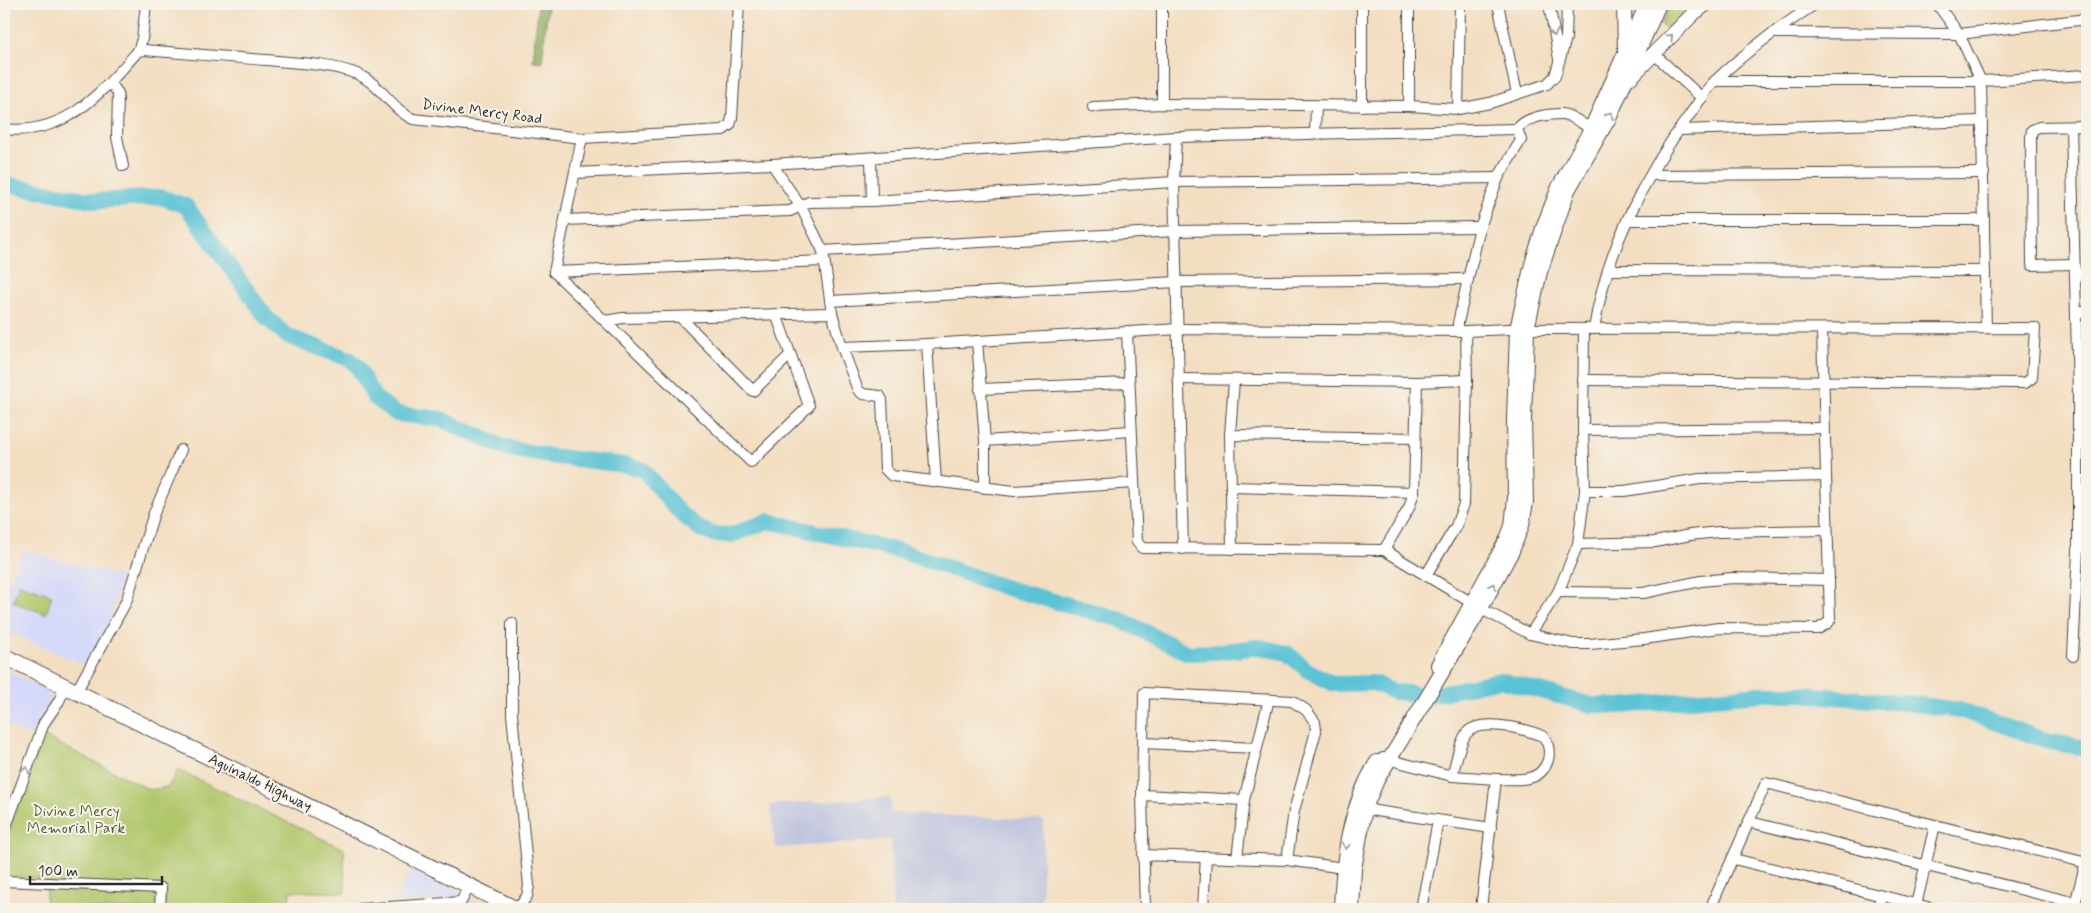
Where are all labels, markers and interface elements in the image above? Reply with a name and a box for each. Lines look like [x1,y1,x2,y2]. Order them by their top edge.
one-way arrow [1549,29,1559,37]
one-way arrow [1664,34,1673,43]
street label: Divine Mercy Road [421,95,543,129]
one-way arrow [1604,111,1614,120]
one-way arrow [1487,582,1497,591]
street label: Aguinaldo Highway [204,749,315,818]
one-way arrow [20,766,30,775]
park label: Divine Mercy Memorial Park [27,802,125,839]
one-way arrow [1342,842,1352,850]
scale bar [30,853,162,885]
text: 100 m [38,862,78,882]

